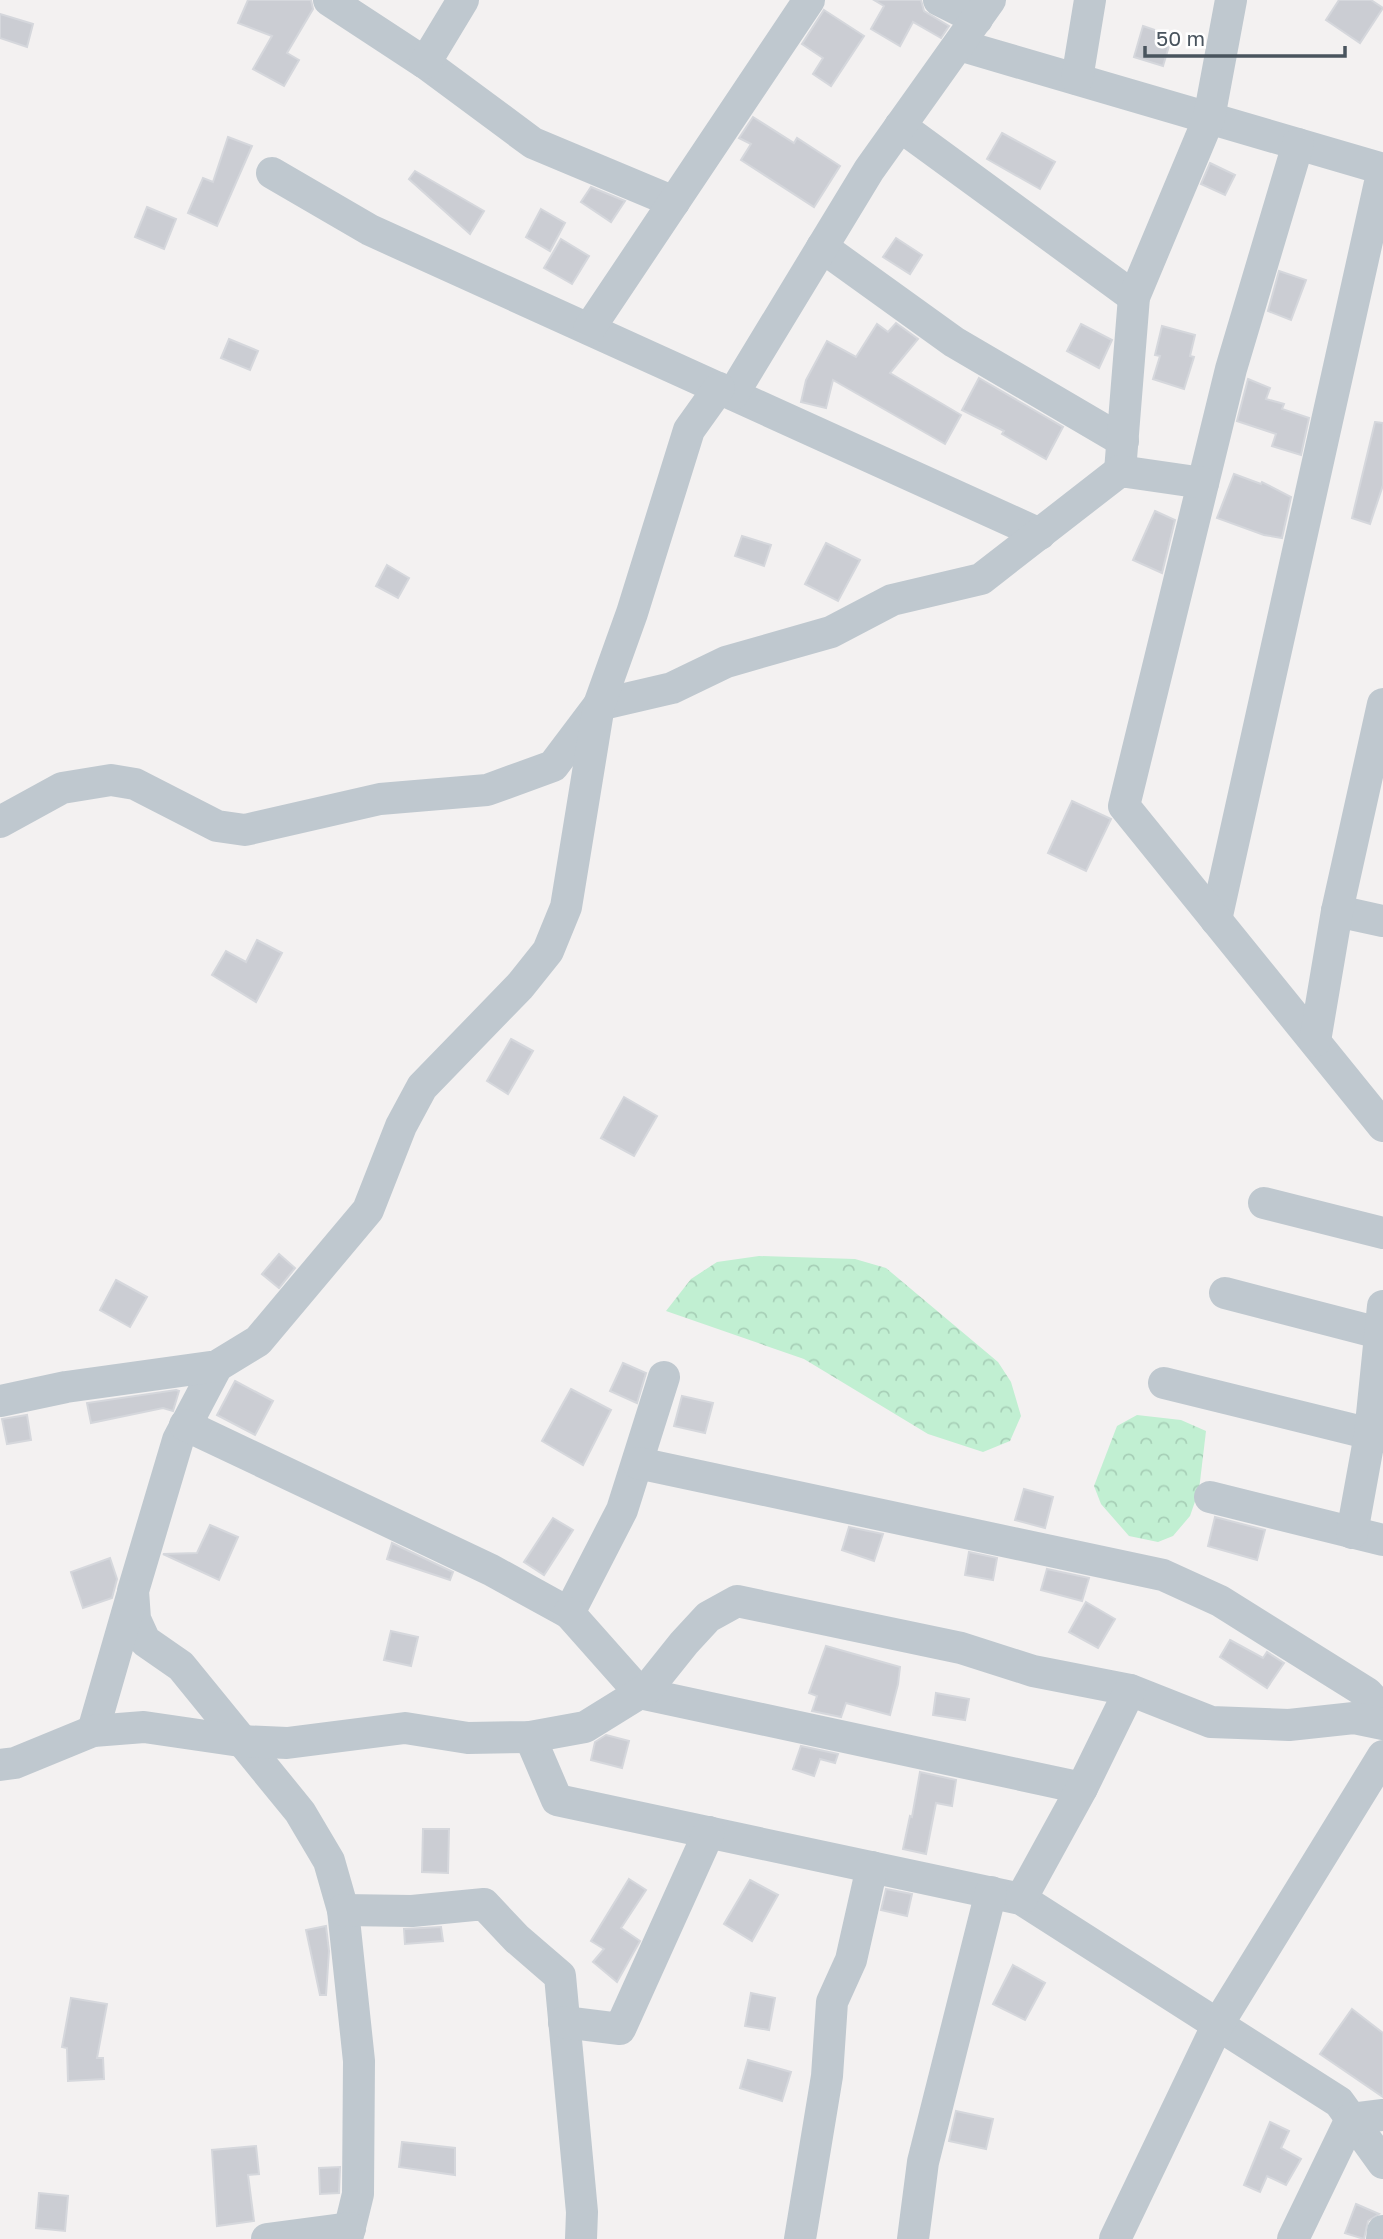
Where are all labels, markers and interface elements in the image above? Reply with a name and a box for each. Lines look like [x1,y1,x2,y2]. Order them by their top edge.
scale bar [1145,14,1344,58]
text: 50 m [1156,25,1205,51]

